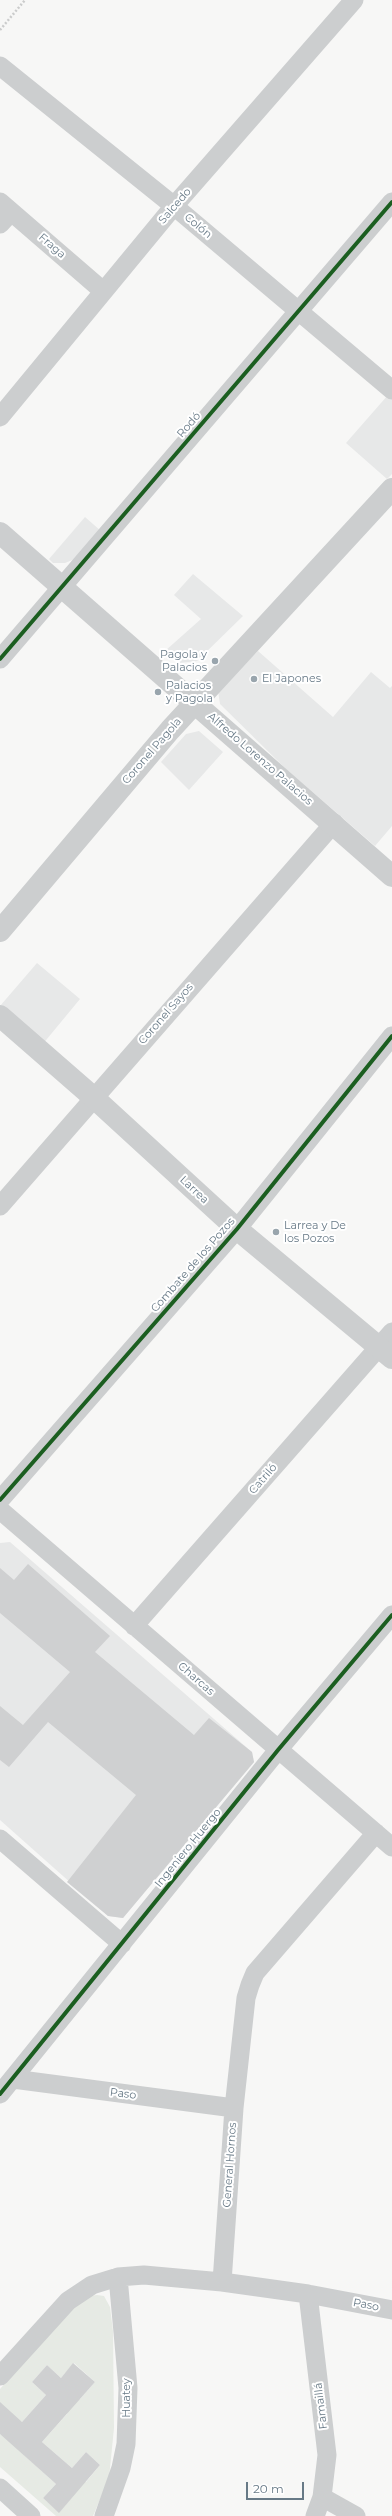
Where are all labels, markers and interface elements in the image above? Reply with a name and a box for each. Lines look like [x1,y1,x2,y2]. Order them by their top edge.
street label: Salcedo [156,185,194,227]
street label: Colón [182,211,214,241]
street label: Fraga [36,231,68,261]
street label: Rodó [174,410,204,440]
place label: Pagola y Palacios [160,648,207,674]
marker: Pagola y Palacios [210,656,220,666]
place label: El Japones [262,672,321,686]
marker: El Japones [249,674,259,684]
place label: Palacios y Pagola [166,679,213,705]
marker: Palacios y Pagola [153,687,163,697]
street label: Alfredo Lorenzo Palacios [205,710,315,808]
street label: Coronel Pagola [120,715,184,787]
street label: Coronel Sayos [136,981,196,1047]
street label: Larrea [177,1173,211,1207]
street label: Combate de los Pozos [148,1215,238,1315]
place label: Larrea y De los Pozos [284,1219,346,1245]
marker: Larrea y De los Pozos [271,1227,281,1237]
street label: Catriló [246,1461,280,1497]
street label: Charcas [175,1660,217,1698]
street label: Ingeniero Huergo [152,1806,224,1890]
street label: Paso [109,2086,137,2102]
street label: General Hornos [220,2122,240,2208]
street label: Paso [352,2296,380,2314]
street label: Huatey [120,2378,134,2418]
street label: Famaillá [312,2382,330,2430]
scale bar [248,2474,306,2500]
text: 20 m [253,2481,284,2496]

